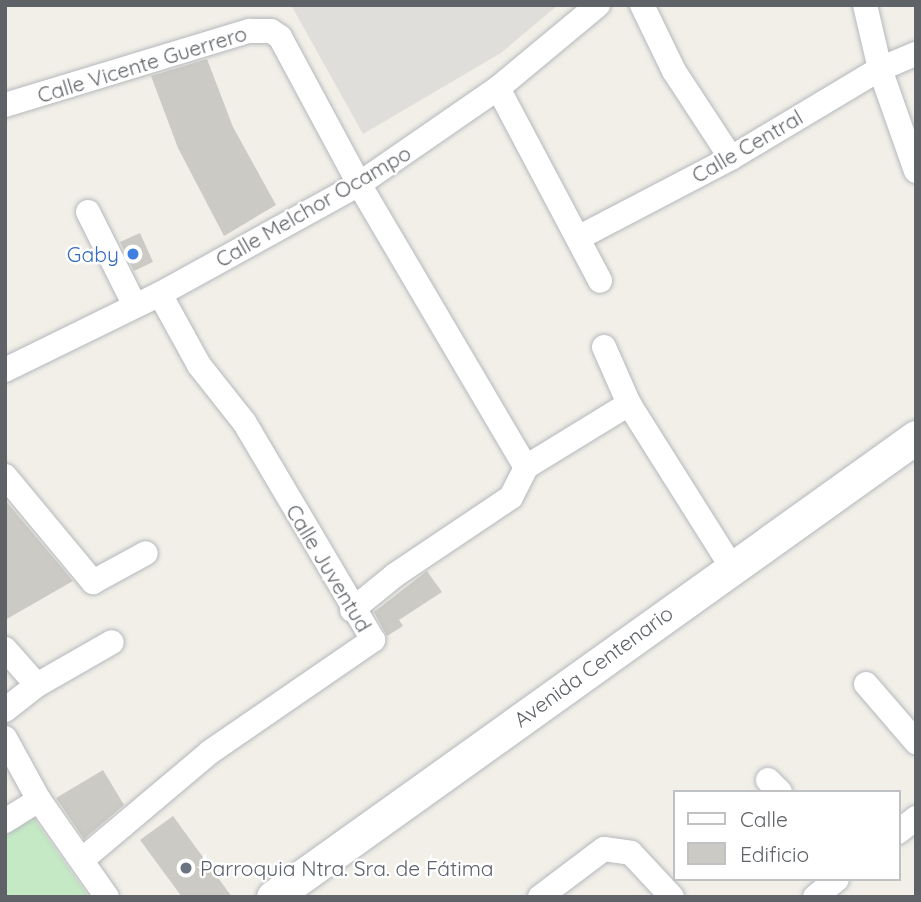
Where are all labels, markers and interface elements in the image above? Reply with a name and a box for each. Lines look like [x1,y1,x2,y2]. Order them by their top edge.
street label: Calle Vicente Guerrero [34,20,250,108]
street label: Calle Central [687,104,807,188]
street label: Calle Melchor Ocampo [211,140,415,272]
place label: Gaby [67,241,119,267]
marker: Gaby [125,246,141,262]
street label: Calle Juventud [281,500,377,636]
street label: Avenida Centenario [509,600,677,732]
legend [673,790,900,881]
text: Calle [740,806,788,832]
text: Edificio [740,841,809,867]
place label: Parroquia Ntra. Sra. de Fátima [200,855,494,881]
marker: Parroquia Ntra. Sra. de Fátima [178,860,194,876]

